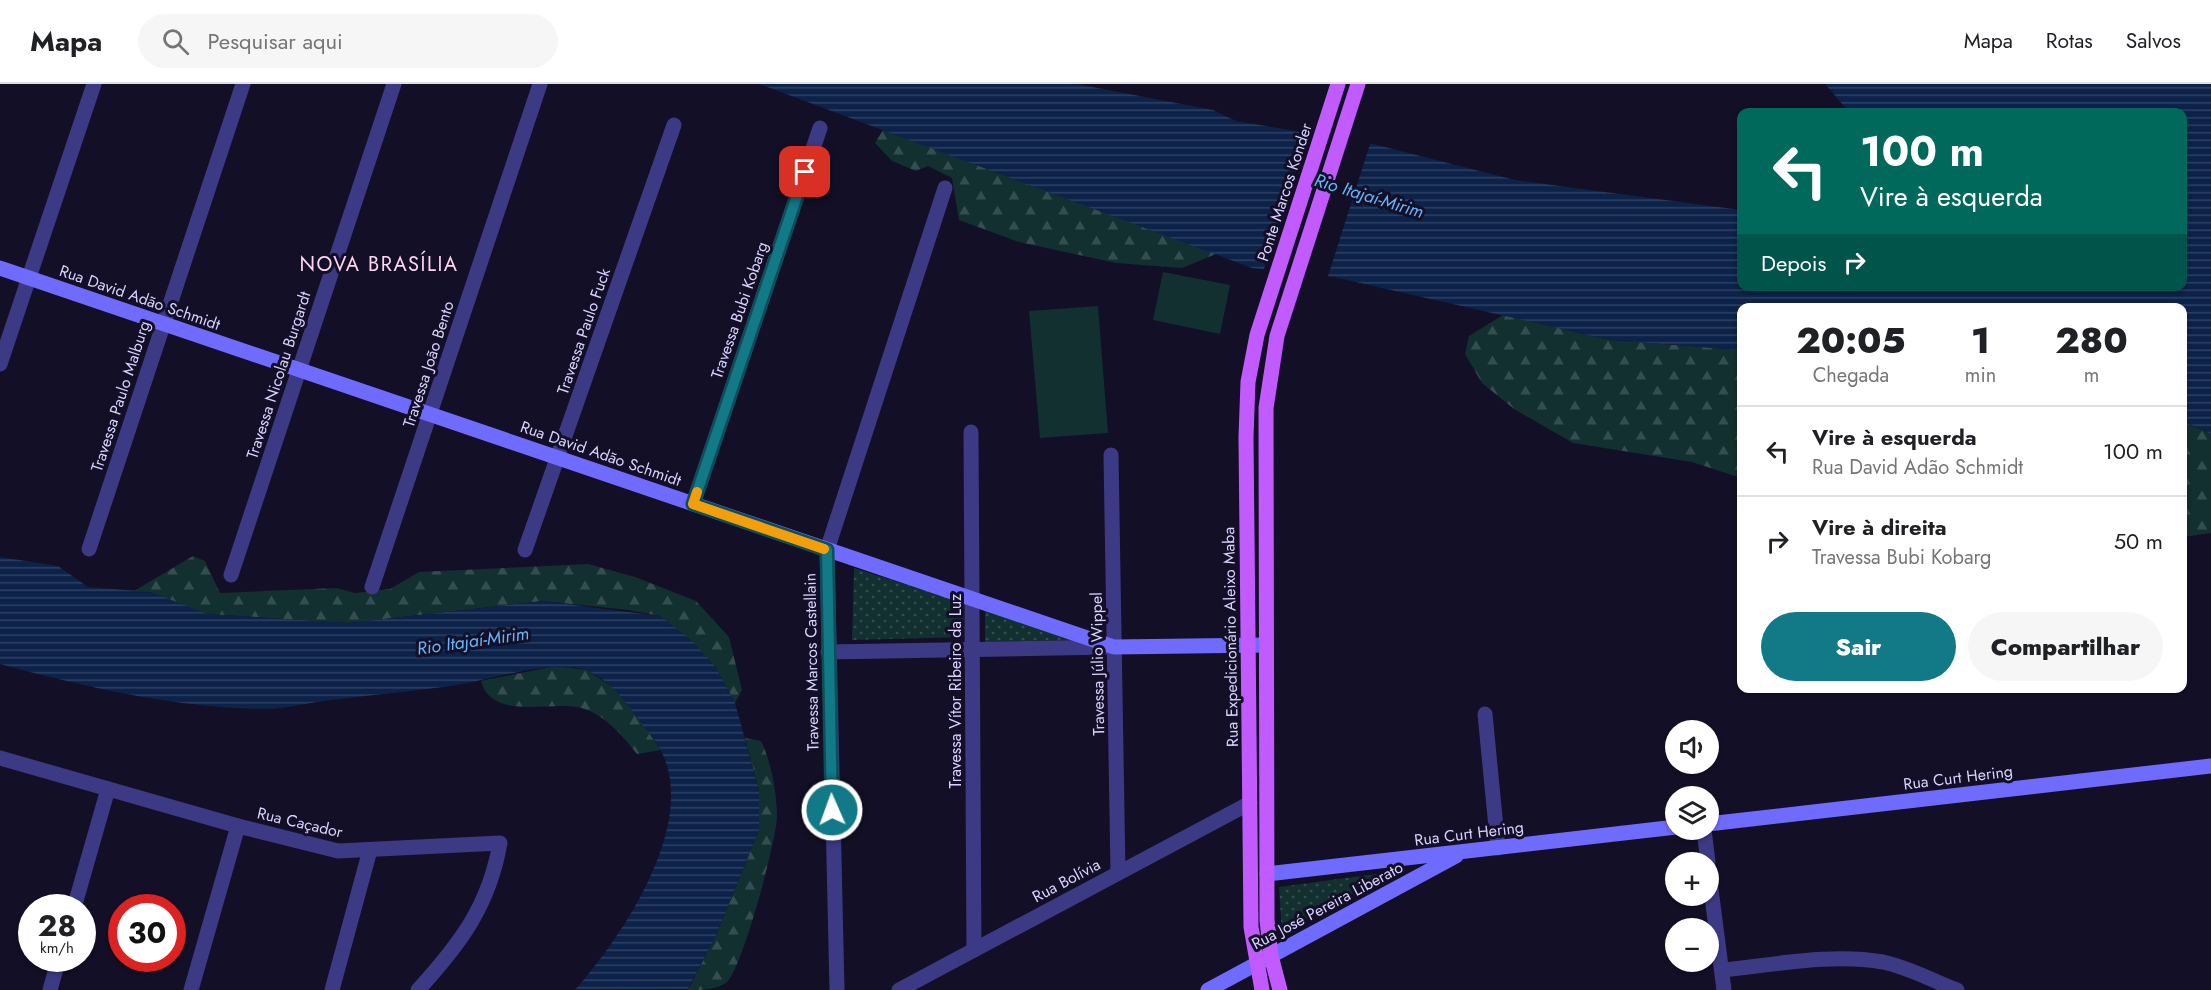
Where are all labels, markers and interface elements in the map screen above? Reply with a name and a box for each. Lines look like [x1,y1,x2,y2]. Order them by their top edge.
search box [138,14,558,68]
text: Mapa [30,21,102,62]
icon: search [159,25,192,58]
text: Pesquisar aqui [207,25,343,57]
text: Mapa [1964,26,2013,56]
text: Rotas [2046,26,2093,56]
text: Salvos [2126,26,2181,56]
street label: Ponte Marcos Konder [1251,119,1318,264]
text: 100 m [1860,121,1984,182]
icon: left [1761,132,1839,210]
pin [779,146,830,197]
icon: arrive [788,155,821,188]
water label: Rio Itajaí-Mirim [1311,167,1427,225]
text: Vire à esquerda [1860,177,2043,216]
street label: Travessa Bubi Kobarg [705,239,774,382]
icon: right [1838,246,1871,279]
text: Depois [1761,247,1826,279]
district label: NOVA BRASÍLIA [299,250,459,279]
street label: Rua David Adão Schmidt [56,259,224,336]
street label: Travessa Paulo Fuck [551,264,616,397]
street label: Travessa Nicolau Burgardt [240,288,317,462]
street label: Travessa João Bento [397,298,460,430]
text: 20:05 [1796,314,1906,366]
text: 1 [1971,314,1990,366]
text: 280 [2055,314,2128,366]
street label: Travessa Paulo Malburg [85,318,156,475]
text: Chegada [1813,361,1889,390]
text: min [1965,361,1996,390]
text: m [2084,361,2099,390]
street label: Rua David Adão Schmidt [517,415,685,492]
text: Vire à esquerda [1812,421,1977,453]
icon: left [1761,435,1794,468]
text: 100 m [2103,435,2163,467]
text: Rua David Adão Schmidt [1812,453,2023,482]
text: Vire à direita [1812,511,1947,543]
icon: right [1761,525,1794,558]
text: 50 m [2114,525,2163,557]
street label: Rua Expedicionário Aleixo Maba [1217,527,1244,747]
text: Travessa Bubi Kobarg [1812,543,1991,572]
street label: Travessa Marcos Castellain [798,573,825,751]
street label: Travessa Júlio Wippel [1085,592,1110,736]
street label: Travessa Vítor Ribeiro da Luz [944,593,967,788]
button: Sair [1761,612,1956,681]
button: Compartilhar [1968,612,2163,681]
water label: Rio Itajaí-Mirim [415,620,531,662]
map controls [1665,720,1719,972]
button: sound [1665,720,1719,774]
street label: Rua Curt Hering [1902,759,2014,796]
position arrow [800,778,864,842]
button: layers [1665,786,1719,840]
street label: Rua Caçador [255,801,345,844]
street label: Rua Curt Hering [1413,815,1525,852]
button: + [1665,852,1719,906]
street label: Rua Bolívia [1028,853,1104,908]
street label: Rua José Pereira Liberato [1247,856,1407,955]
speed limit sign: 30 [108,894,186,972]
text: 28 [38,904,76,947]
button: − [1665,918,1719,972]
text: km/h [40,937,74,959]

